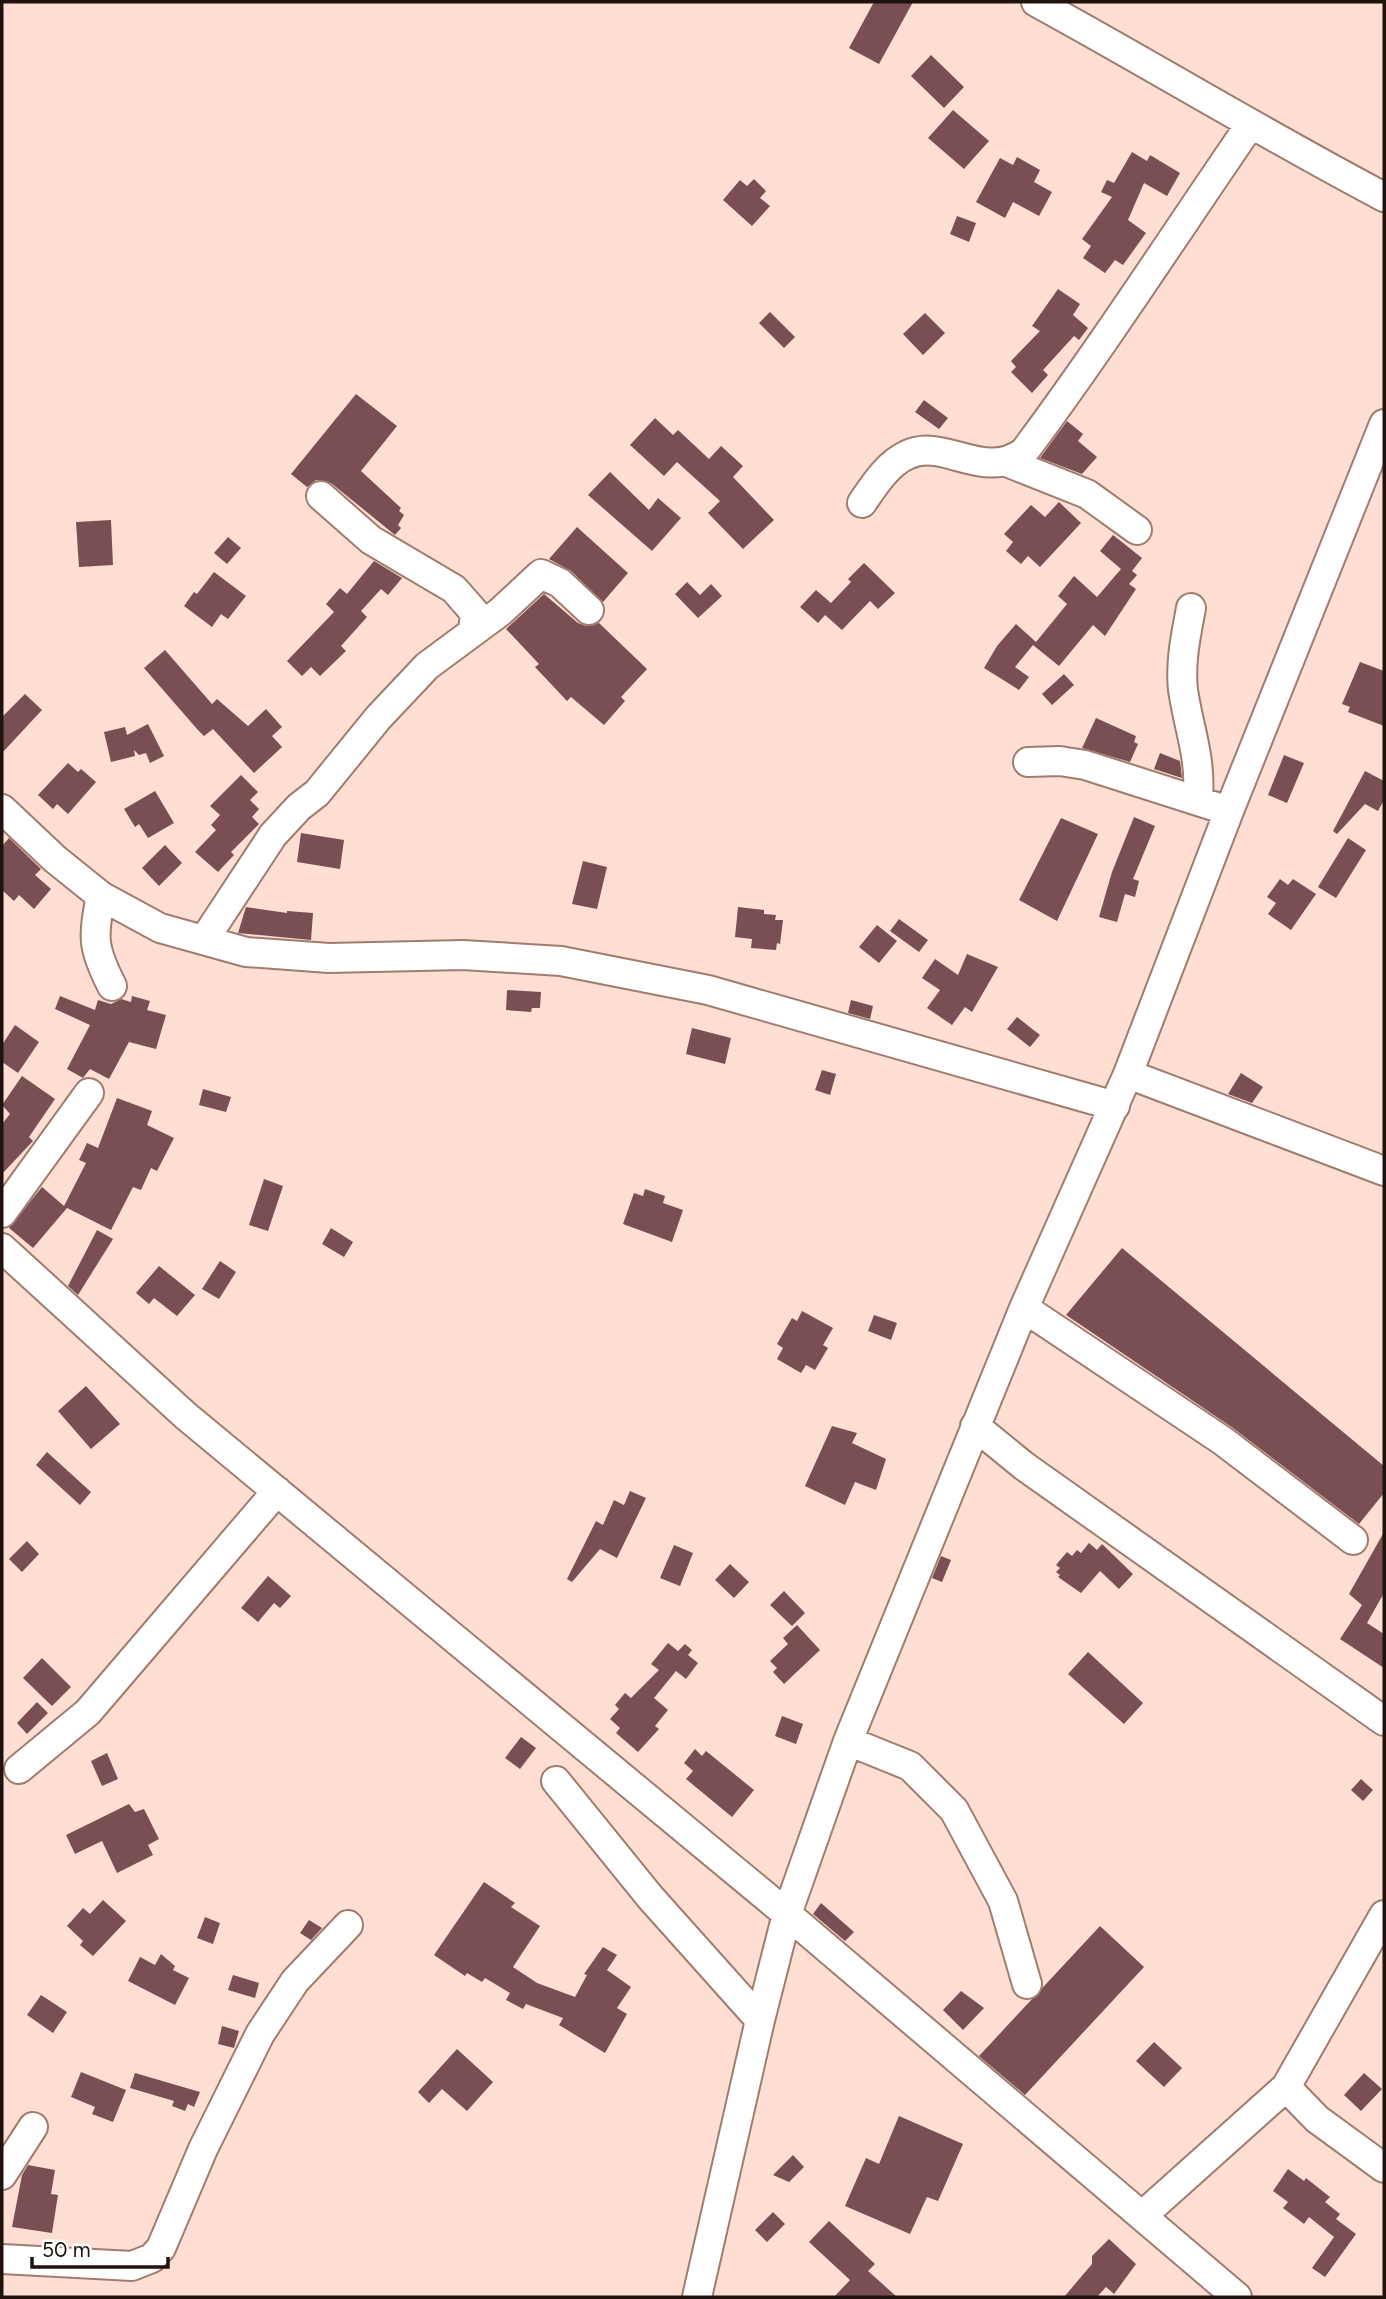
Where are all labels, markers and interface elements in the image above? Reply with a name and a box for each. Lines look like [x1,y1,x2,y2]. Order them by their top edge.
scale bar [32,2226,168,2270]
text: 50 m [42,2237,91,2262]

